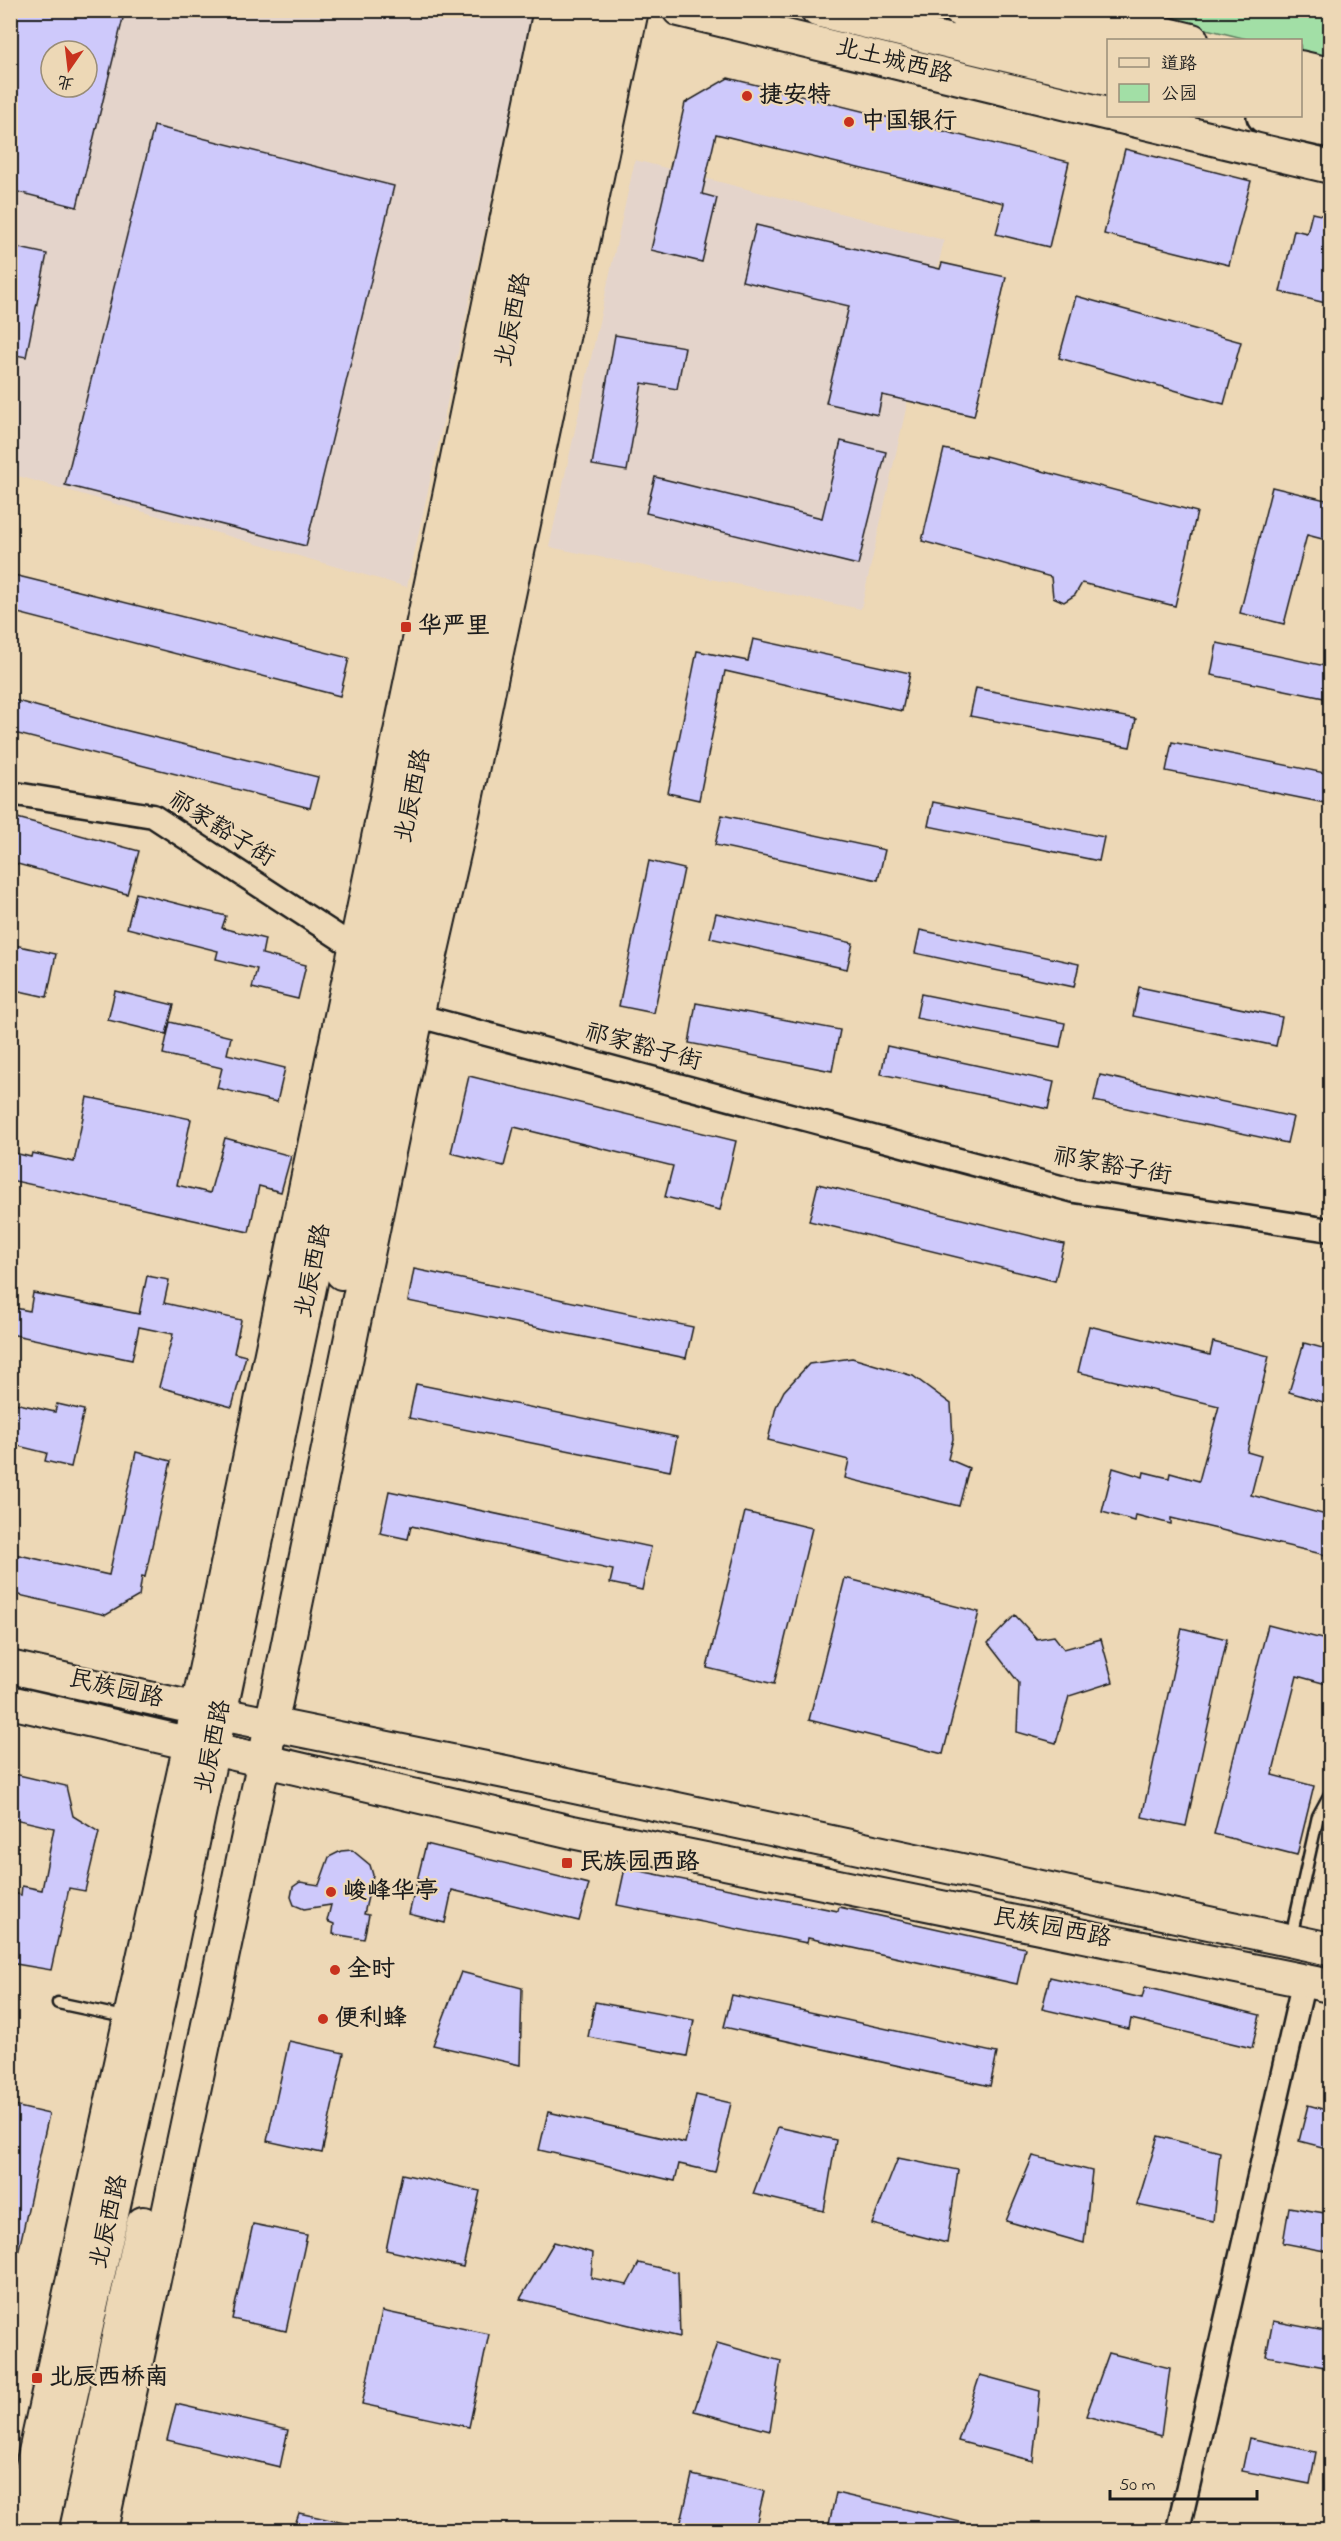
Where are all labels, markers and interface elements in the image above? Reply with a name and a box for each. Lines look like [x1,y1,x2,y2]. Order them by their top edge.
street label: 北土城西路 [832,31,956,93]
north arrow [39,39,99,99]
legend [1107,39,1302,117]
text: 道路 [1161,52,1197,78]
text: 北 [55,68,77,95]
place label: 捷安特 [759,79,831,114]
text: 公园 [1161,82,1197,108]
marker: 捷安特 [740,89,754,103]
place label: 中国银行 [861,105,957,140]
marker: 中国银行 [842,115,856,129]
street label: 北辰西路 [487,269,541,371]
place label: 华严里 [418,610,490,645]
marker: 华严里 [399,620,413,634]
street label: 北辰西路 [387,745,441,847]
street label: 祁家豁子街 [161,783,281,877]
street label: 祁家豁子街 [581,1016,705,1080]
street label: 祁家豁子街 [1050,1139,1174,1195]
street label: 北辰西路 [287,1220,341,1322]
street label: 民族园路 [65,1662,167,1718]
street label: 北辰西路 [187,1696,241,1798]
place label: 民族园西路 [579,1846,700,1881]
marker: 民族园西路 [560,1856,574,1870]
place label: 峻峰华亭 [343,1875,439,1910]
marker: 峻峰华亭 [324,1885,338,1899]
street label: 民族园西路 [990,1900,1114,1958]
place label: 全时 [347,1953,395,1988]
marker: 全时 [328,1963,342,1977]
place label: 便利蜂 [335,2002,407,2037]
marker: 便利蜂 [316,2012,330,2026]
street label: 北辰西路 [82,2171,138,2273]
place label: 北辰西桥南 [49,2361,169,2396]
marker: 北辰西桥南 [30,2371,44,2385]
scale bar [1110,2463,1257,2501]
text: 50 m [1119,2473,1156,2499]

